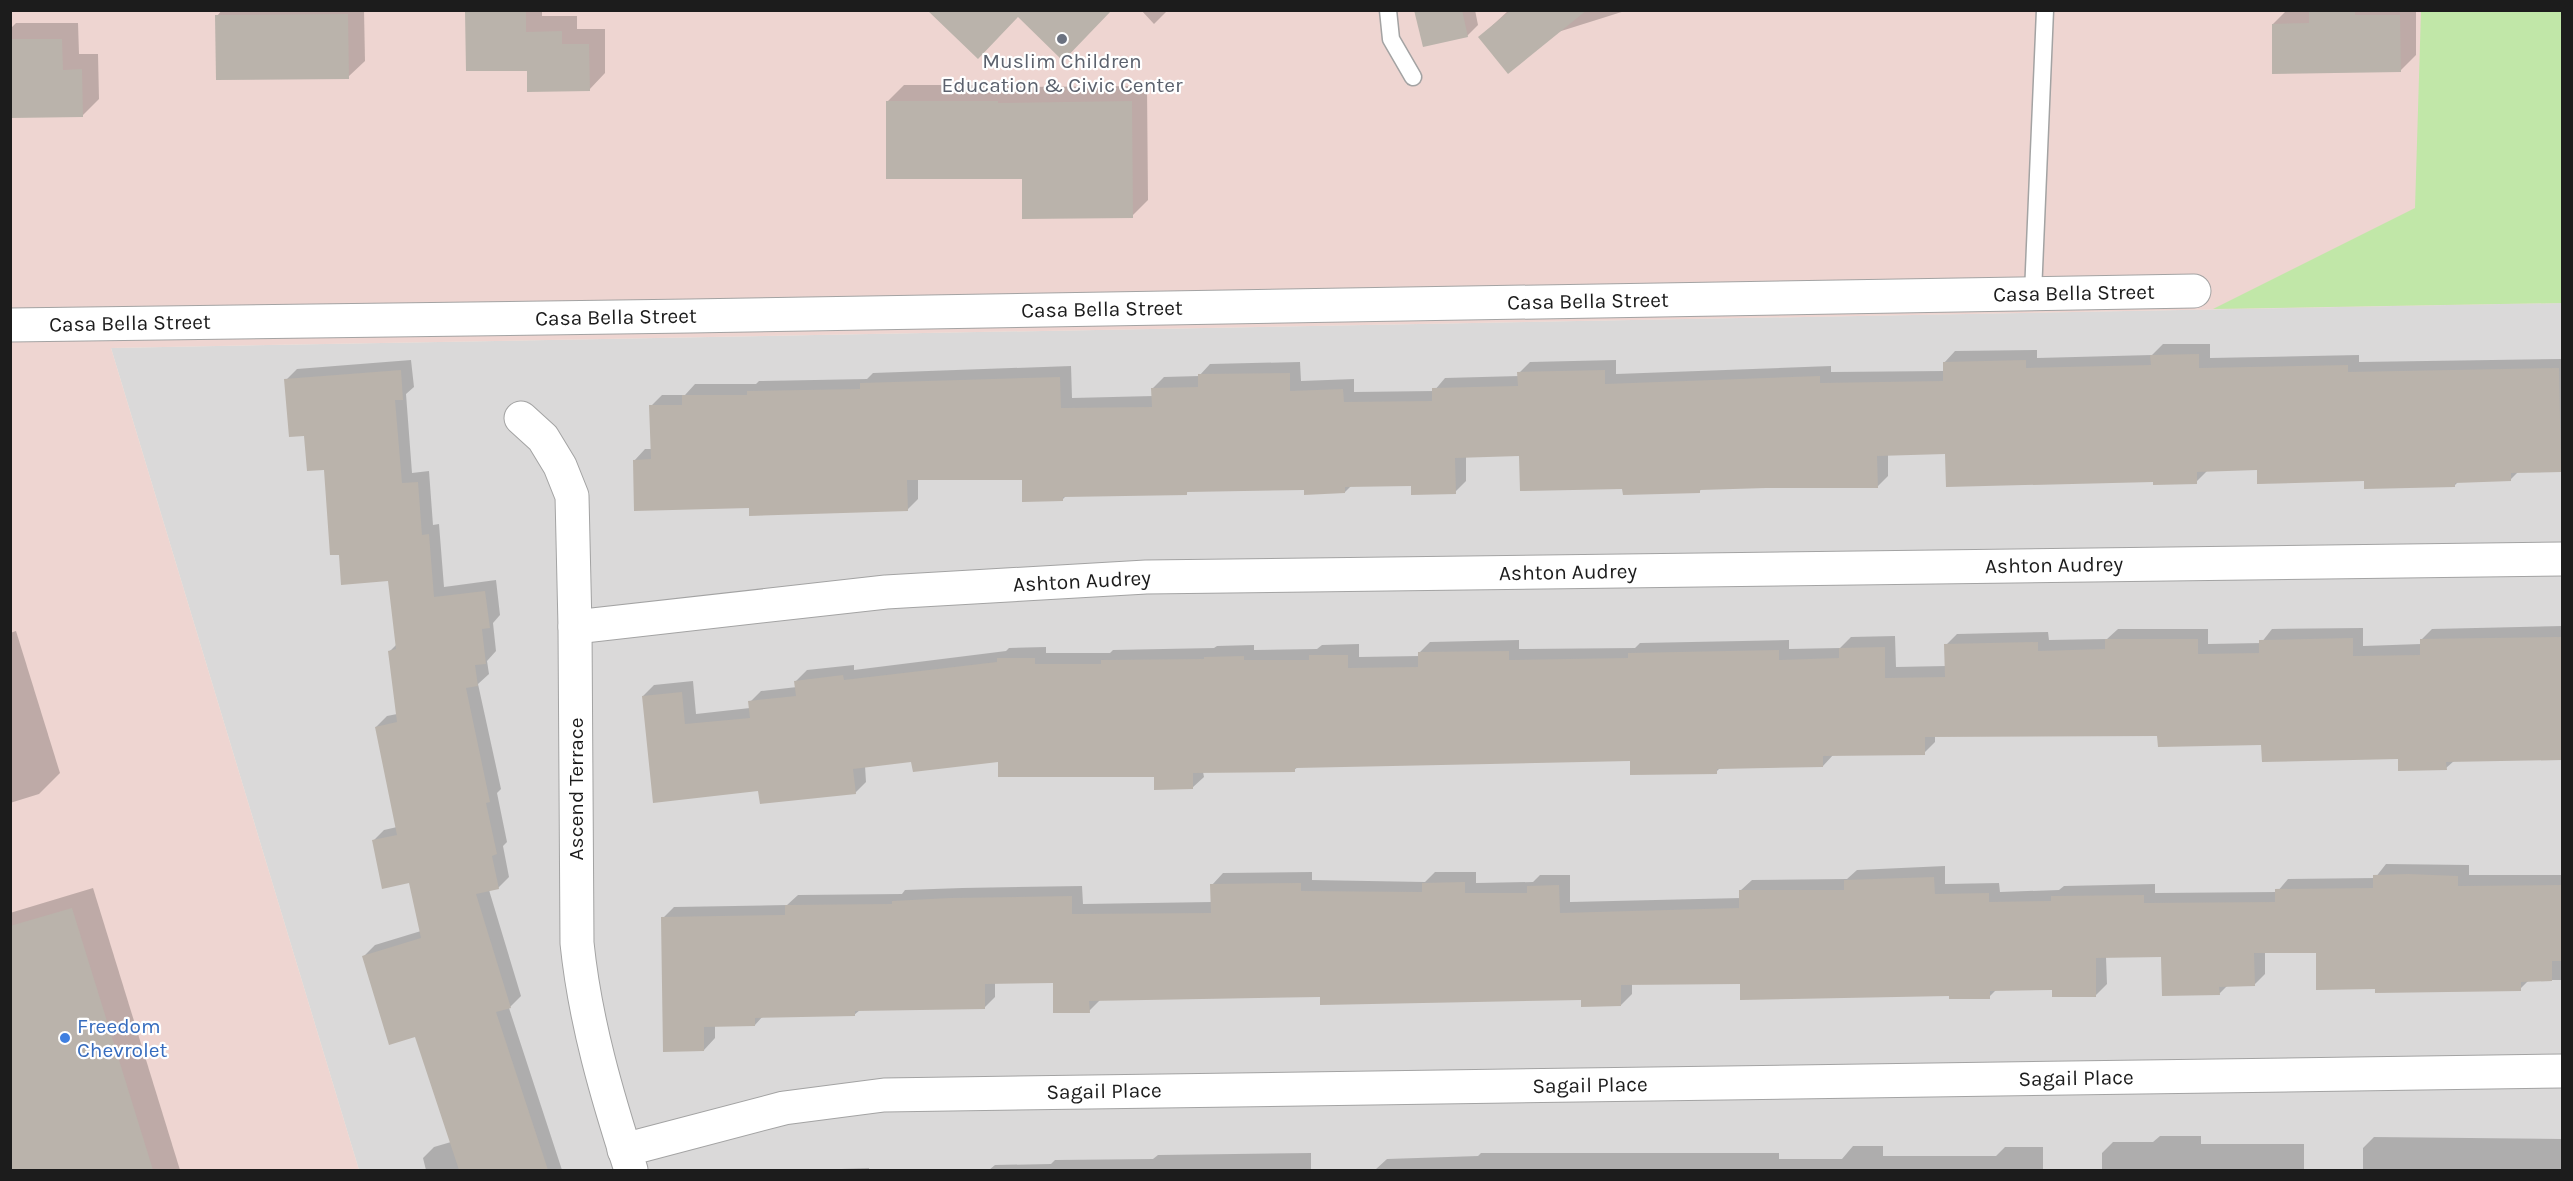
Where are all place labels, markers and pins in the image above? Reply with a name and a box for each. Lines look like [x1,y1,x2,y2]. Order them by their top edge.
marker: Muslim Children Education & Civic Center [1055,32,1069,46]
place label: Muslim Children Education & Civic Center [941,49,1183,97]
place label: Freedom Chevrolet [77,1014,168,1062]
marker: Freedom Chevrolet [58,1031,72,1045]

